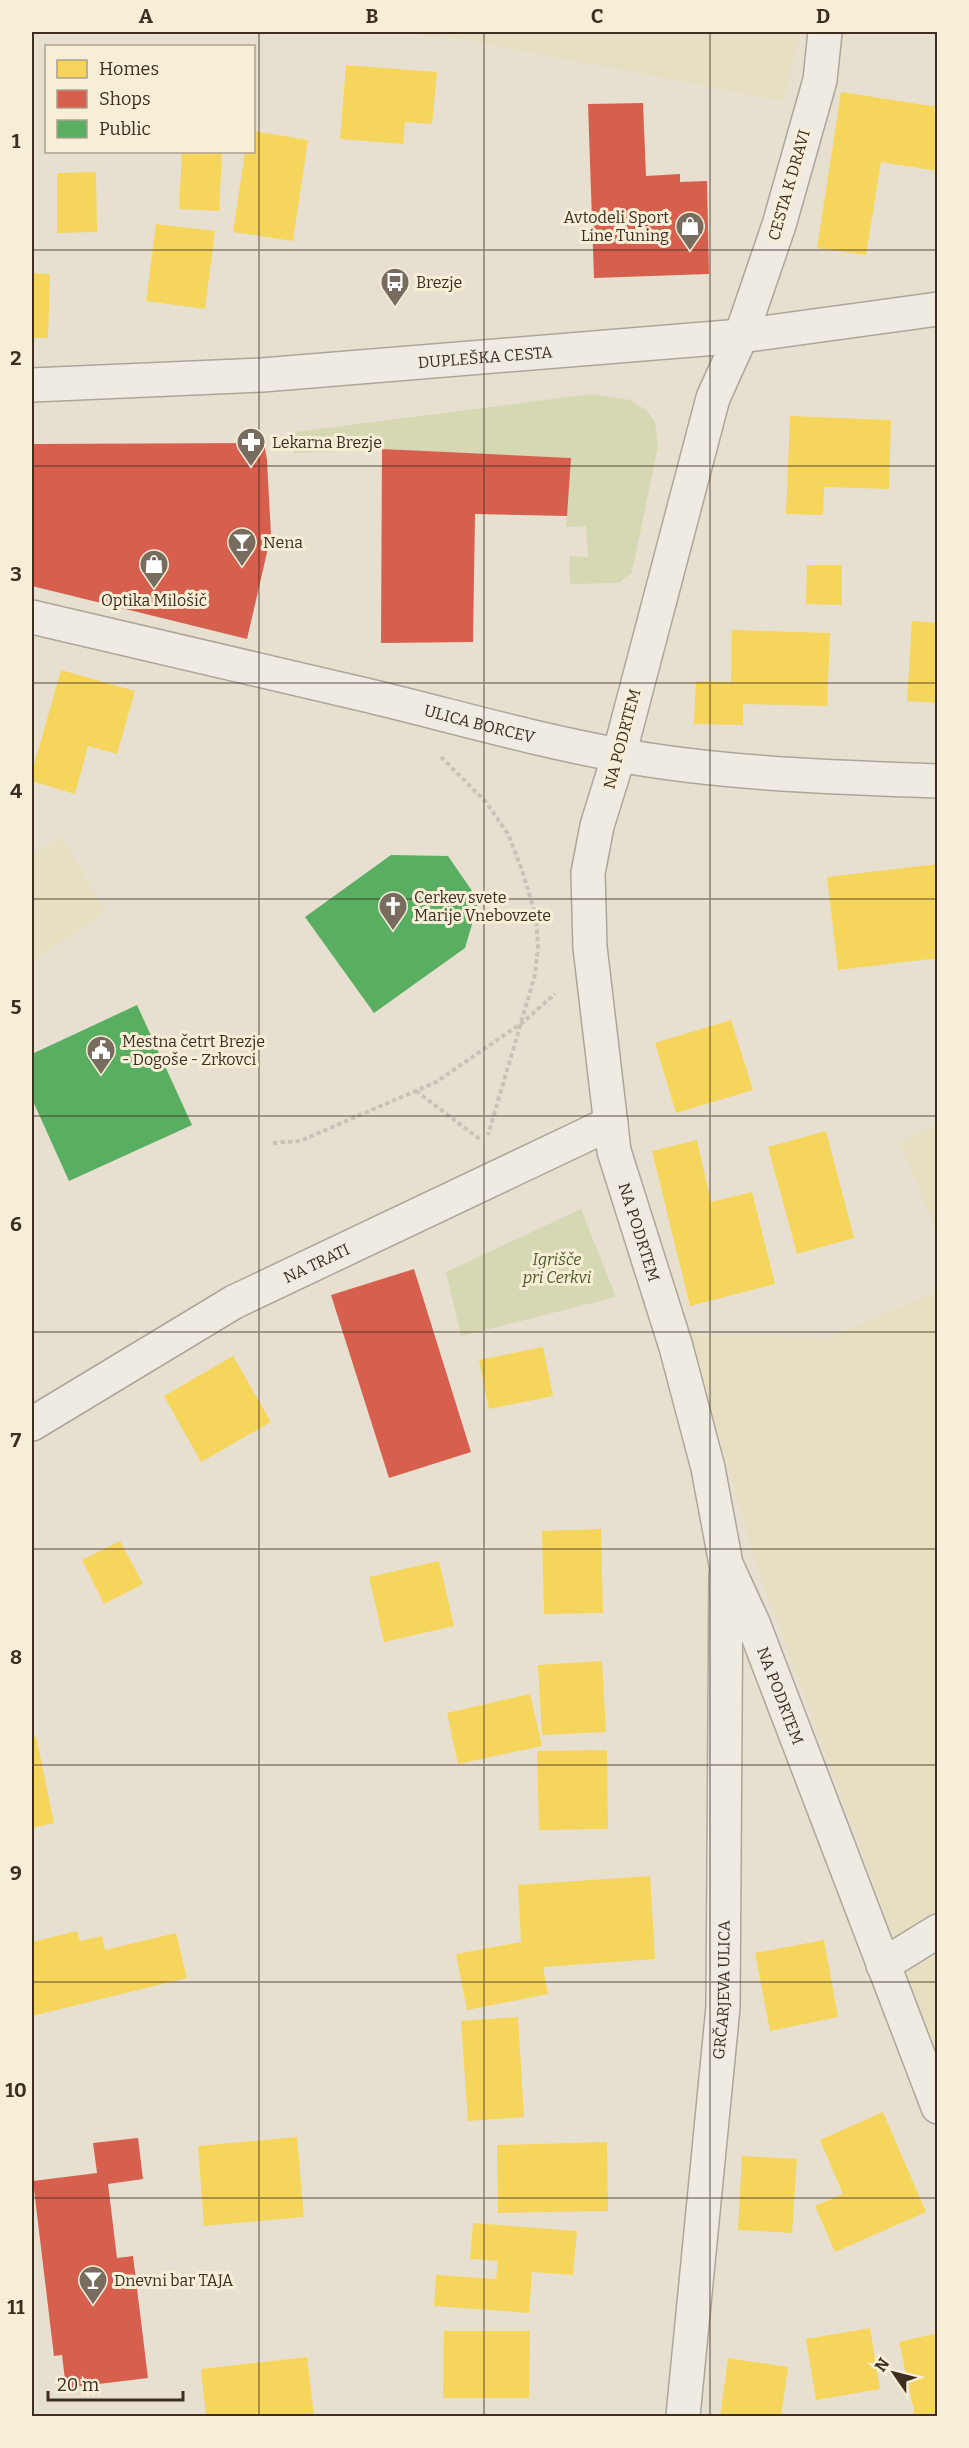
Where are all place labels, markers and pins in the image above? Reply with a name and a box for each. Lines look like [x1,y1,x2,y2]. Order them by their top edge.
place label: Avtodeli Sport Line Tuning [564,208,669,245]
shop icon: Avtodeli Sport Line Tuning [674,210,706,252]
bus stop icon: Brezje [379,266,411,308]
place label: Brezje [416,273,462,292]
pharmacy icon: Lekarna Brezje [235,426,267,468]
place label: Lekarna Brezje [272,433,382,452]
bar icon: Nena [226,526,258,568]
place label: Nena [263,533,303,552]
shop icon: Optika Milošič [138,548,170,590]
place label: Optika Milošič [101,591,207,610]
place label: Cerkev svete Marije Vnebovzete [414,888,551,925]
church icon: Cerkev svete Marije Vnebovzete [377,890,409,932]
place label: Mestna četrt Brezje - Dogoše - Zrkovci [122,1032,265,1069]
public building icon: Mestna četrt Brezje - Dogoše - Zrkovci [85,1034,117,1076]
bar icon: Dnevni bar TAJA [77,2264,109,2306]
place label: Dnevni bar TAJA [114,2271,234,2290]

